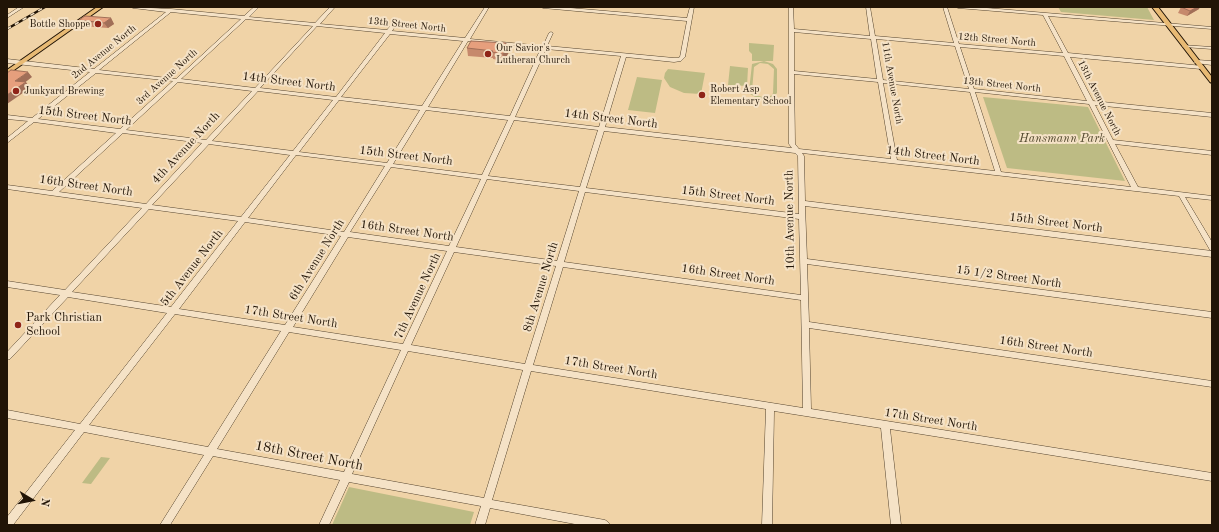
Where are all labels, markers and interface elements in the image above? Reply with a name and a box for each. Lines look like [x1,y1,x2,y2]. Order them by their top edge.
street label: 13th Street North [367,15,447,35]
place label: Bottle Shoppe [29,18,90,30]
marker: Bottle Shoppe [93,19,103,29]
street label: 2nd Avenue North [69,22,139,82]
street label: 12th Street North [957,31,1037,49]
street label: 11th Avenue North [879,41,905,125]
place label: Our Savior's Lutheran Church [496,42,570,66]
street label: 3rd Avenue North [134,46,200,108]
marker: Our Savior's Lutheran Church [483,49,493,59]
street label: 13th Avenue North [1075,58,1123,138]
street label: 14th Street North [241,69,337,95]
street label: 13th Street North [962,75,1042,95]
place label: Robert Asp Elementary School [710,83,791,106]
place label: Junkyard Brewing [24,85,104,97]
marker: Junkyard Brewing [11,86,21,96]
marker: Robert Asp Elementary School [697,90,707,100]
street label: 15th Street North [37,103,133,129]
street label: 14th Street North [563,106,659,132]
street label: 4th Avenue North [149,109,223,187]
park label: Hansmann Park [1019,132,1105,146]
street label: 15th Street North [358,143,454,169]
street label: 14th Street North [885,143,981,169]
street label: 10th Avenue North [782,170,798,270]
street label: 16th Street North [38,172,134,200]
street label: 15th Street North [680,183,776,209]
street label: 15th Street North [1008,210,1104,236]
street label: 6th Avenue North [286,217,348,303]
street label: 16th Street North [359,217,455,245]
street label: 5th Avenue North [158,227,226,309]
street label: 8th Avenue North [520,240,562,334]
street label: 7th Avenue North [392,251,444,341]
street label: 16th Street North [680,261,776,289]
street label: 15 1/2 Street North [956,262,1062,292]
street label: 17th Street North [243,303,339,331]
place label: Park Christian School [26,311,102,339]
marker: Park Christian School [13,320,23,330]
street label: 16th Street North [998,333,1094,361]
street label: 17th Street North [563,354,659,382]
street label: 17th Street North [883,406,979,434]
street label: 18th Street North [254,437,364,475]
north arrow [12,480,52,520]
text: N [38,497,50,507]

